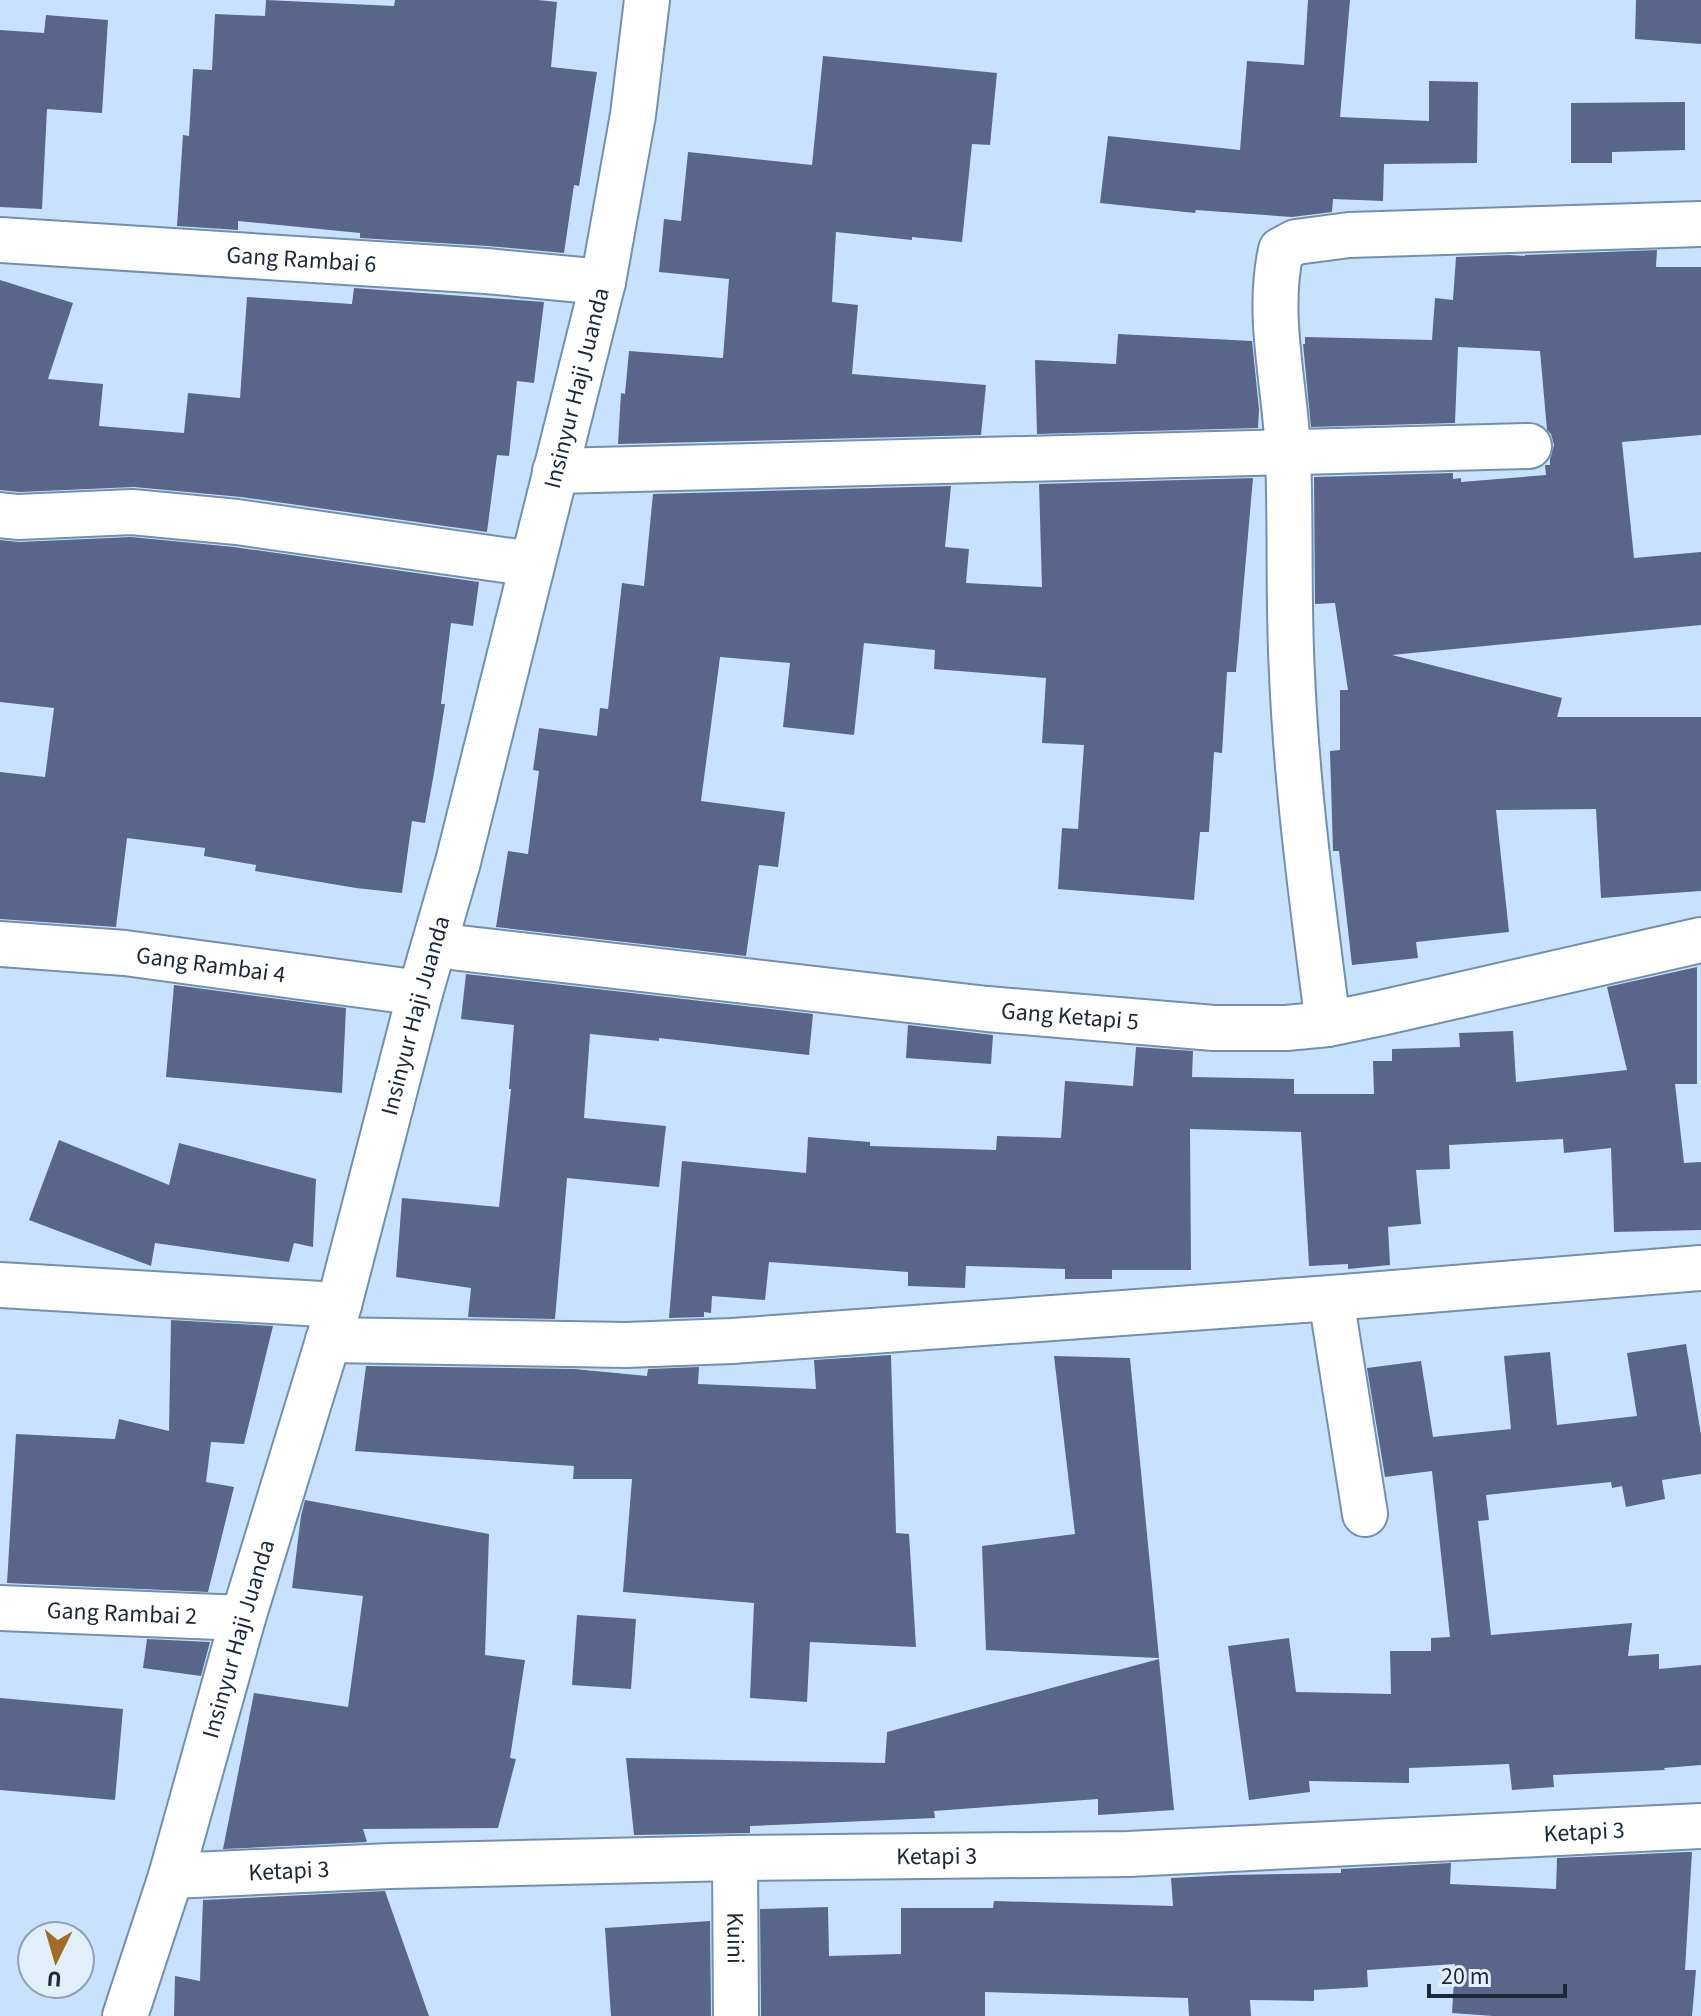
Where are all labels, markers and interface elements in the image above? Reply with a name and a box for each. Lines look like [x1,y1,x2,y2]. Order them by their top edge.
street label: Gang Rambai 6 [225,237,377,282]
street label: Insinyur Haji Juanda [535,284,619,492]
street label: Insinyur Haji Juanda [372,912,460,1119]
street label: Gang Rambai 4 [134,938,288,993]
street label: Gang Ketapi 5 [1000,993,1140,1040]
street label: Insinyur Haji Juanda [193,1535,284,1742]
street label: Gang Rambai 2 [46,1593,198,1634]
street label: Ketapi 3 [1543,1813,1625,1852]
street label: Ketapi 3 [896,1839,977,1874]
street label: Ketapi 3 [248,1852,330,1890]
street label: Kuini [717,1912,753,1964]
north arrow [16,1920,96,2000]
scale bar [1429,1948,1565,1998]
text: 20 m [1441,1959,1490,1994]
text: U [46,1962,63,1996]

